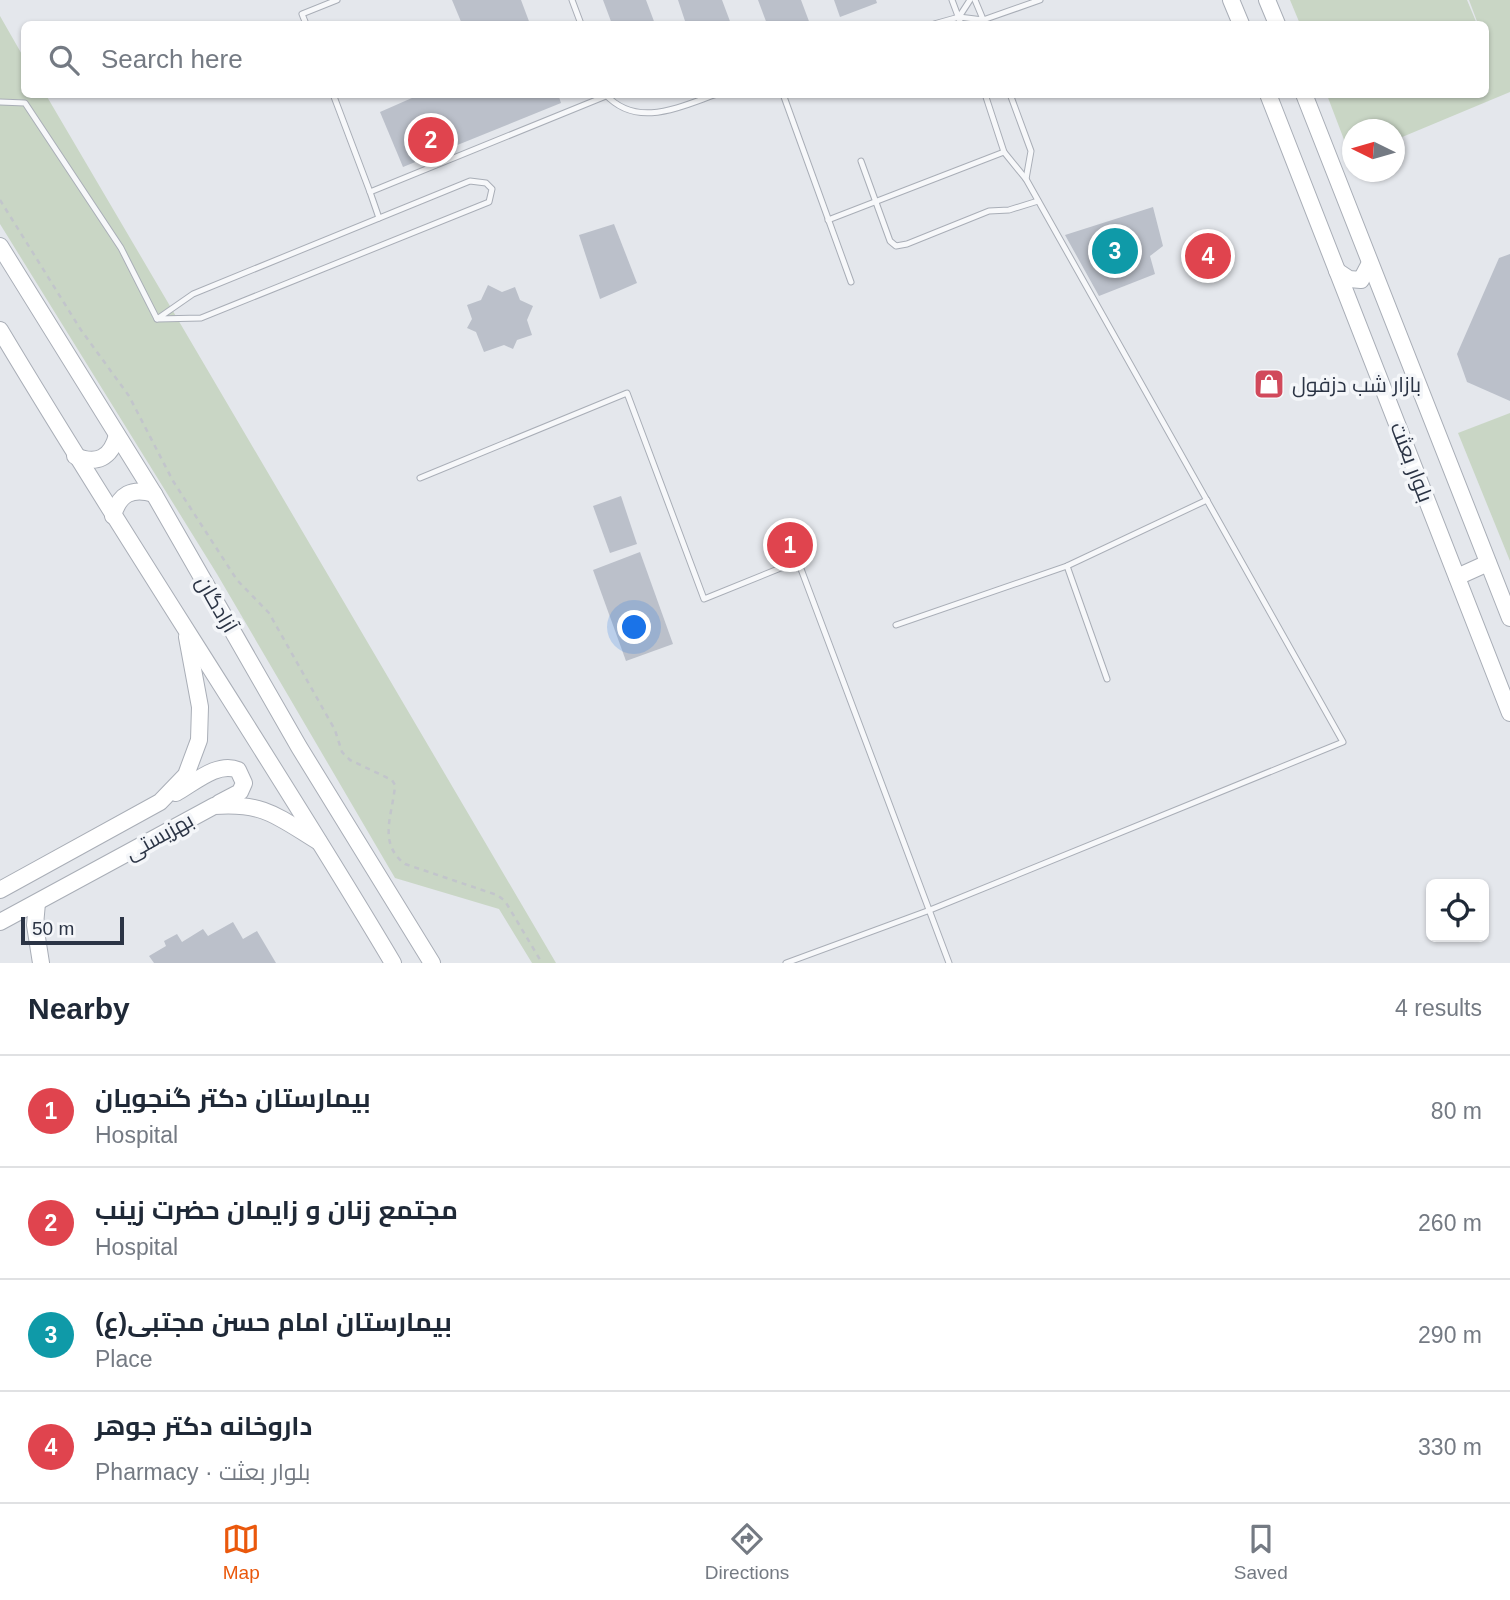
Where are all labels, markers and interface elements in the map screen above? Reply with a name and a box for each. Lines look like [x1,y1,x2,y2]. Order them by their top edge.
search box [21,21,1489,98]
icon: search [45,41,83,79]
text: Search here [101,44,243,74]
pin: 2 [408,114,454,166]
north arrow [1342,119,1405,182]
pin: 3 [1092,225,1138,277]
pin: 4 [1185,230,1231,282]
shop icon: بازار شب دزفول [1252,367,1286,401]
place label: بازار شب دزفول [1292,373,1421,398]
street label: بلوار بعثت [1385,419,1438,505]
pin: 1 [767,519,813,571]
street label: آزادگان [190,572,242,638]
your location [617,610,651,644]
street label: بهزیستی [121,808,198,866]
map controls [1426,879,1489,942]
button: locate [1426,879,1489,942]
scale bar [21,914,124,946]
text: 50 m [32,918,74,939]
text: Nearby [28,992,130,1025]
text: 4 results [1395,995,1482,1021]
text: بیمارستان دکتر گنجویان [95,1083,371,1113]
text: 1 [45,1098,57,1124]
text: 80 m [1431,1098,1482,1124]
text: Hospital [95,1122,178,1148]
text: مجتمع زنان و زایمان حضرت زینب [95,1195,458,1225]
text: 2 [45,1210,57,1236]
text: 260 m [1418,1210,1482,1236]
text: Hospital [95,1234,178,1260]
text: بیمارستان امام حسن مجتبی(ع) [95,1307,452,1337]
text: 3 [45,1322,57,1348]
text: 290 m [1418,1322,1482,1348]
text: Place [95,1346,153,1372]
text: داروخانه دکتر جوهر [95,1411,312,1441]
text: 4 [45,1434,57,1460]
text: 330 m [1418,1434,1482,1460]
text: Pharmacy · بلوار بعثت [95,1459,310,1485]
tab: Map [222,1520,260,1584]
tab: Directions [705,1520,789,1584]
tab: Saved [1234,1520,1288,1584]

